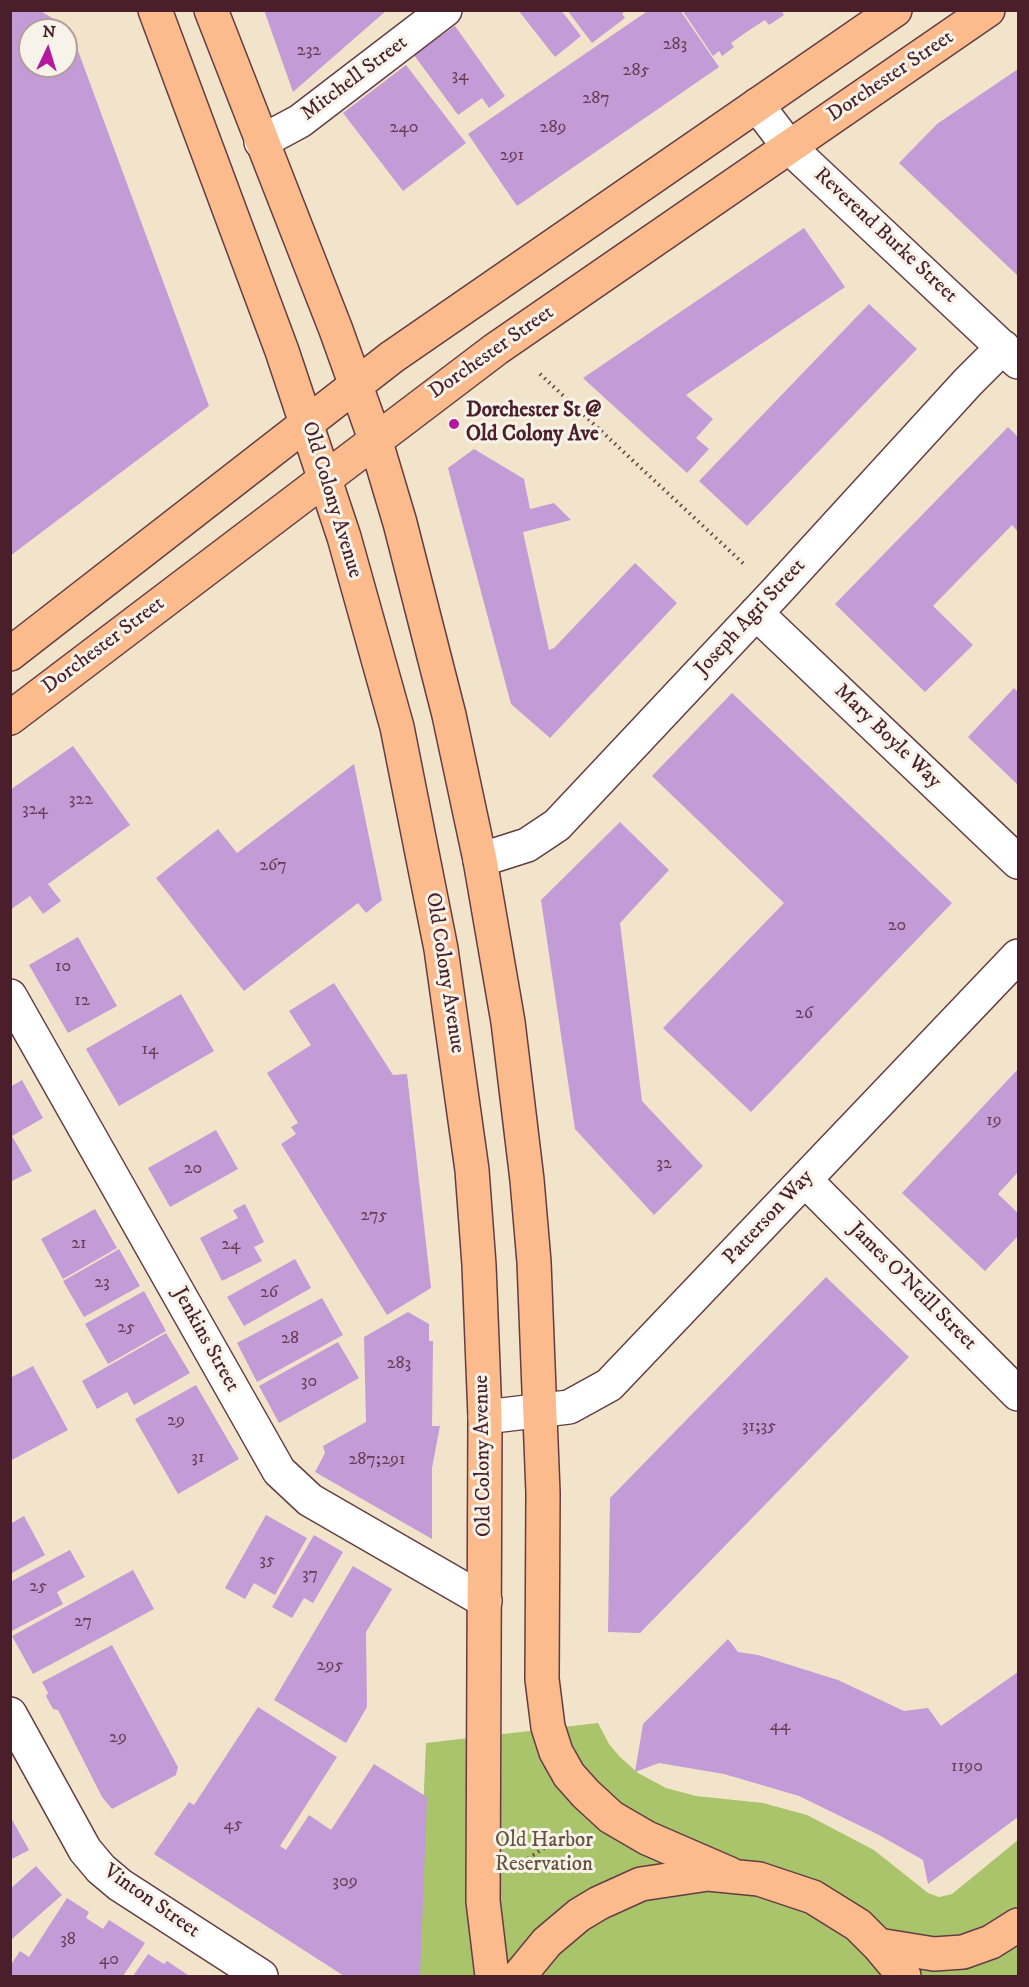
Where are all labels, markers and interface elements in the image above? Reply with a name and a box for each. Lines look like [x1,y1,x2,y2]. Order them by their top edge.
north arrow [18,18,78,78]
text: N [42,22,56,42]
street label: Dorchester Street [823,26,959,128]
street label: Mitchell Street [297,31,413,127]
house number: 283 [663,34,687,56]
house number: 232 [297,40,321,62]
house number: 285 [623,60,649,82]
house number: 34 [451,65,469,87]
house number: 287 [582,88,610,110]
house number: 240 [390,117,418,139]
house number: 289 [540,117,566,139]
house number: 291 [500,145,524,167]
street label: Reverend Burke Street [808,163,962,309]
street label: Dorchester Street [425,301,559,405]
place label: Dorchester St @ Old Colony Ave [466,399,601,449]
marker: Dorchester St @ Old Colony Ave [447,417,461,431]
street label: Old Colony Avenue [295,419,367,581]
street label: Joseph Agri Street [690,554,812,682]
street label: Dorchester Street [38,592,170,700]
street label: Mary Boyle Way [828,679,946,795]
house number: 322 [69,789,93,811]
house number: 324 [22,799,48,821]
house number: 267 [259,855,287,877]
street label: Old Colony Avenue [419,891,469,1055]
house number: 20 [888,915,906,937]
house number: 10 [55,956,71,978]
house number: 12 [74,990,90,1012]
house number: 26 [795,1003,813,1025]
house number: 14 [142,1039,158,1061]
house number: 19 [986,1110,1002,1132]
house number: 32 [656,1153,672,1175]
house number: 20 [184,1158,202,1180]
street label: Patterson Way [719,1165,819,1271]
house number: 275 [361,1205,387,1227]
street label: James O'Neill Street [843,1218,981,1356]
house number: 21 [71,1233,87,1255]
house number: 24 [221,1234,241,1256]
house number: 23 [94,1272,110,1294]
house number: 26 [260,1282,278,1304]
street label: Jenkins Street [166,1283,244,1397]
house number: 25 [117,1317,135,1339]
house number: 28 [281,1328,299,1350]
house number: 283 [387,1353,411,1375]
house number: 30 [301,1371,317,1393]
street label: Old Colony Avenue [470,1375,498,1537]
house number: 29 [167,1410,185,1432]
house number: 31;35 [742,1416,776,1438]
house number: 31 [191,1447,205,1469]
house number: 287;291 [349,1449,405,1471]
house number: 35 [259,1550,275,1572]
house number: 37 [302,1564,318,1586]
house number: 25 [29,1576,47,1598]
house number: 27 [74,1611,92,1633]
house number: 295 [317,1655,343,1677]
house number: 44 [770,1715,790,1737]
house number: 29 [109,1727,127,1749]
house number: 1190 [951,1756,983,1778]
house number: 45 [223,1814,243,1836]
park label: Old Harbor Reservation [495,1829,593,1879]
street label: Vinton Street [98,1860,204,1944]
house number: 309 [332,1871,358,1893]
house number: 38 [60,1929,76,1951]
house number: 40 [99,1949,119,1971]

